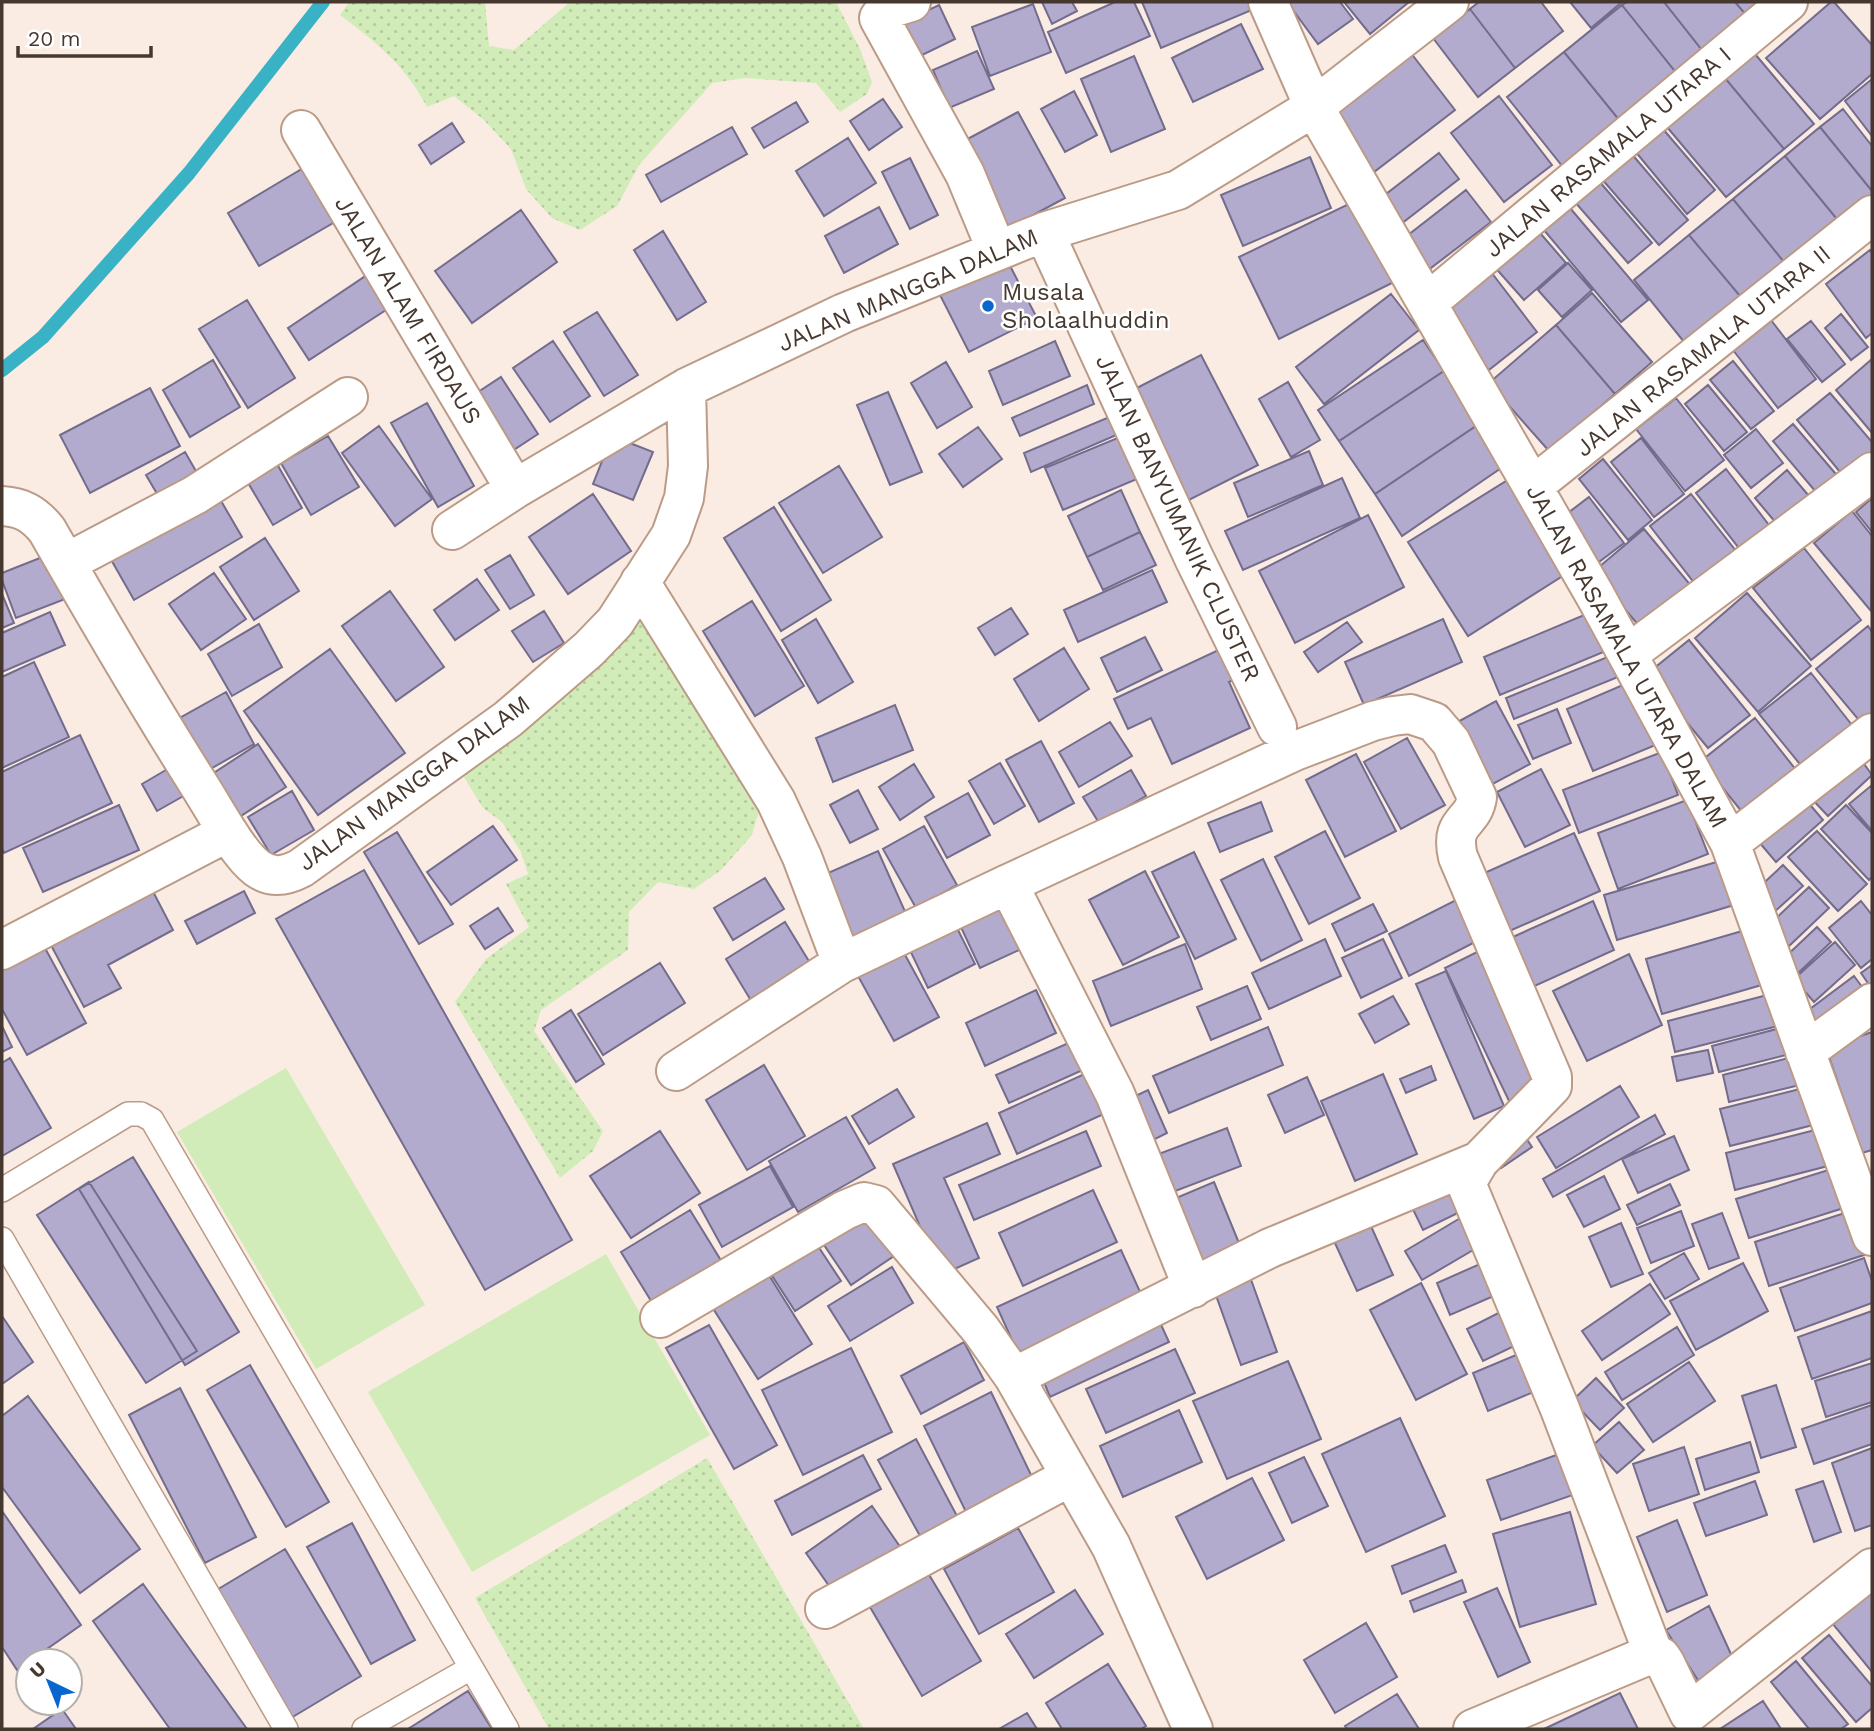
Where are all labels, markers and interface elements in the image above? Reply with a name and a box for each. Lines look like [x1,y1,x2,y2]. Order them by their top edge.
scale bar [18,14,150,58]
text: 20 m [28,26,80,51]
street label: JALAN RASAMALA UTARA I [1479,41,1737,263]
street label: JALAN ALAM FIRDAUS [329,191,487,429]
street label: JALAN MANGGA DALAM [774,222,1042,358]
street label: JALAN RASAMALA UTARA II [1570,240,1836,462]
place label: Musala Sholaalhuddin [1002,278,1170,334]
marker: Musala Sholaalhuddin [980,298,996,314]
street label: JALAN BANYUMANIK CLUSTER [1090,350,1266,686]
street label: JALAN RASAMALA UTARA DALAM [1521,479,1733,833]
street label: JALAN MANGGA DALAM [293,689,535,877]
north arrow [14,1647,84,1717]
text: U [25,1657,51,1683]

